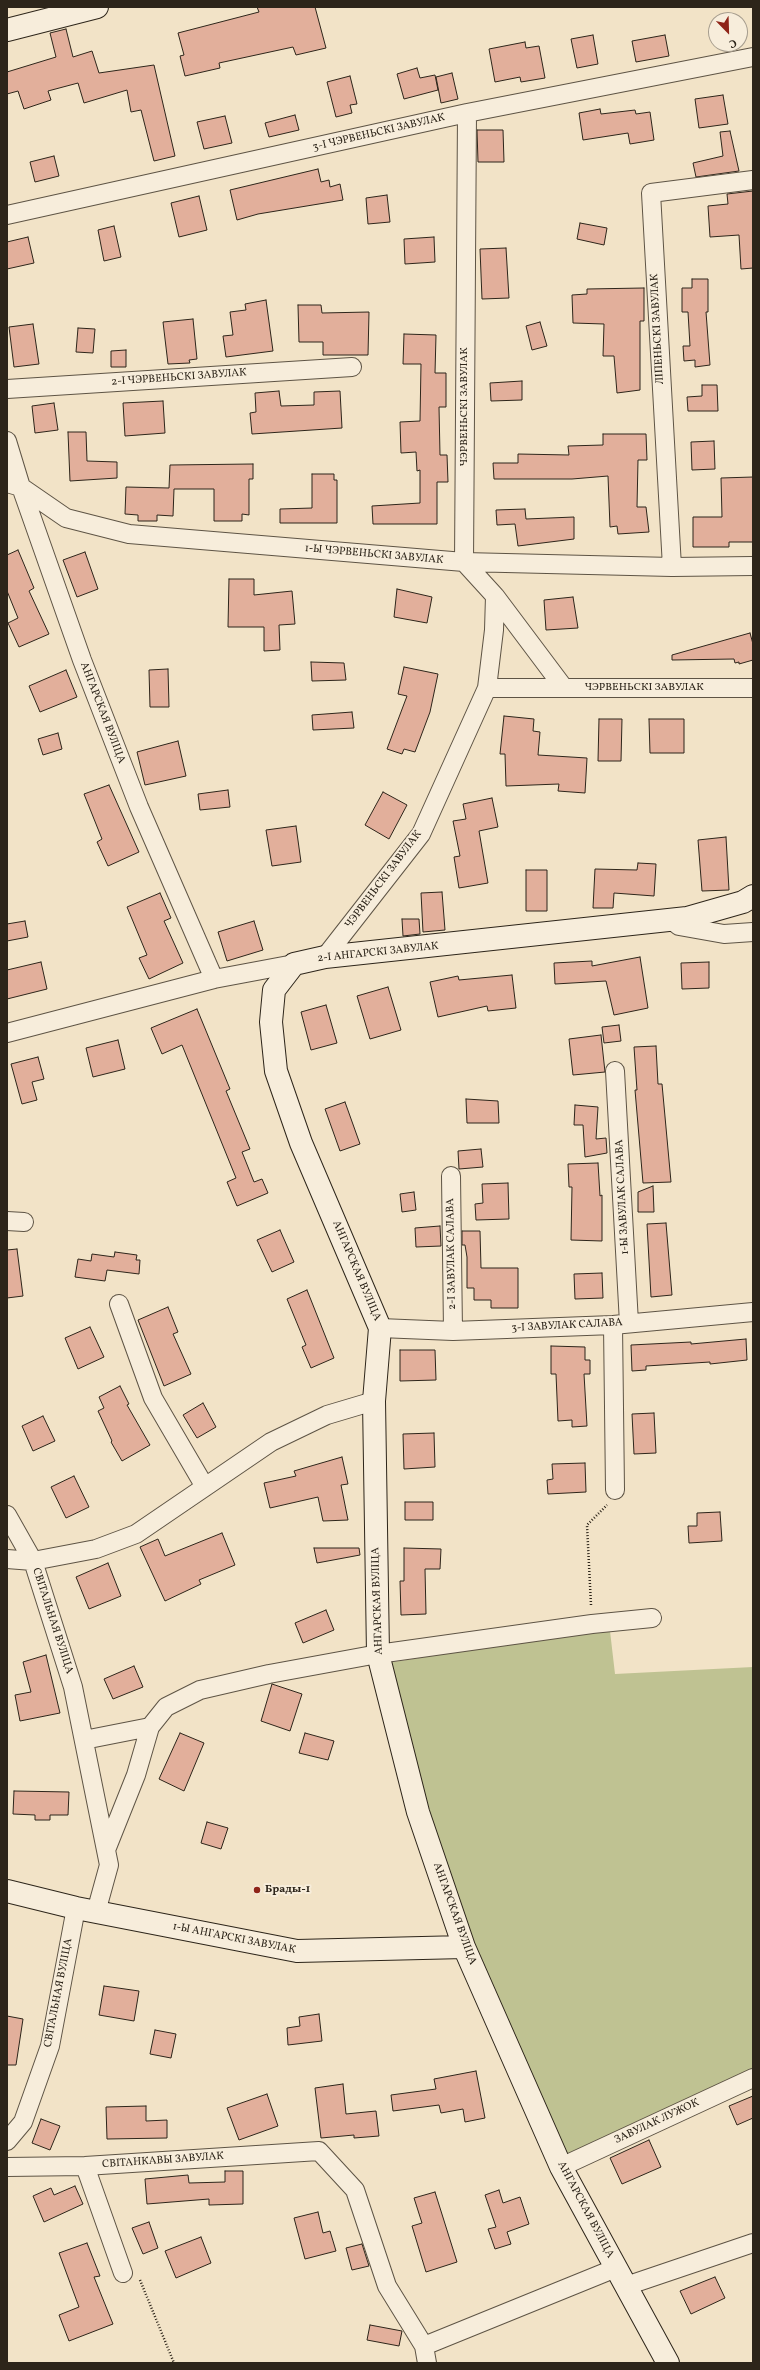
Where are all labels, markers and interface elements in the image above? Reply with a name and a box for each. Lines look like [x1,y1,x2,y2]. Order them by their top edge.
north arrow [708,12,748,52]
text: С [726,34,739,51]
street label: 3-І ЧЭРВЕНЬСКІ ЗАВУЛАК [312,111,446,155]
street label: ЛІПЕНЬСКІ ЗАВУЛАК [649,273,667,385]
street label: ЧЭРВЕНЬСКІ ЗАВУЛАК [458,347,472,467]
street label: 2-І ЧЭРВЕНЬСКІ ЗАВУЛАК [111,367,247,389]
street label: 1-Ы ЧЭРВЕНЬСКІ ЗАВУЛАК [304,542,444,568]
street label: АНГАРСКАЯ ВУЛІЦА [77,660,127,766]
street label: ЧЭРВЕНЬСКІ ЗАВУЛАК [584,681,704,695]
street label: ЧЭРВЕНЬСКІ ЗАВУЛАК [343,828,425,932]
street label: 2-І АНГАРСКІ ЗАВУЛАК [317,940,439,966]
street label: 1-Ы ЗАВУЛАК САЛАВА [613,1139,633,1255]
street label: 2-І ЗАВУЛАК САЛАВА [444,1198,460,1310]
street label: АНГАРСКАЯ ВУЛІЦА [329,1219,383,1323]
street label: 3-І ЗАВУЛАК САЛАВА [511,1316,623,1336]
street label: АНГАРСКАЯ ВУЛІЦА [370,1547,386,1655]
street label: СВІТАЛЬНАЯ ВУЛІЦА [29,1566,75,1676]
street label: АНГАРСКАЯ ВУЛІЦА [429,1861,479,1967]
place label: Брады-1 [265,1883,310,1897]
marker: Брады-1 [252,1885,262,1895]
street label: 1-Ы АНГАРСКІ ЗАВУЛАК [171,1921,297,1957]
street label: СВІТАЛЬНАЯ ВУЛІЦА [42,1937,76,2049]
street label: ЗАВУЛАК ЛУЖОК [613,2097,701,2147]
street label: СВІТАНКАВЫ ЗАВУЛАК [102,2150,224,2172]
street label: АНГАРСКАЯ ВУЛІЦА [554,2159,616,2261]

